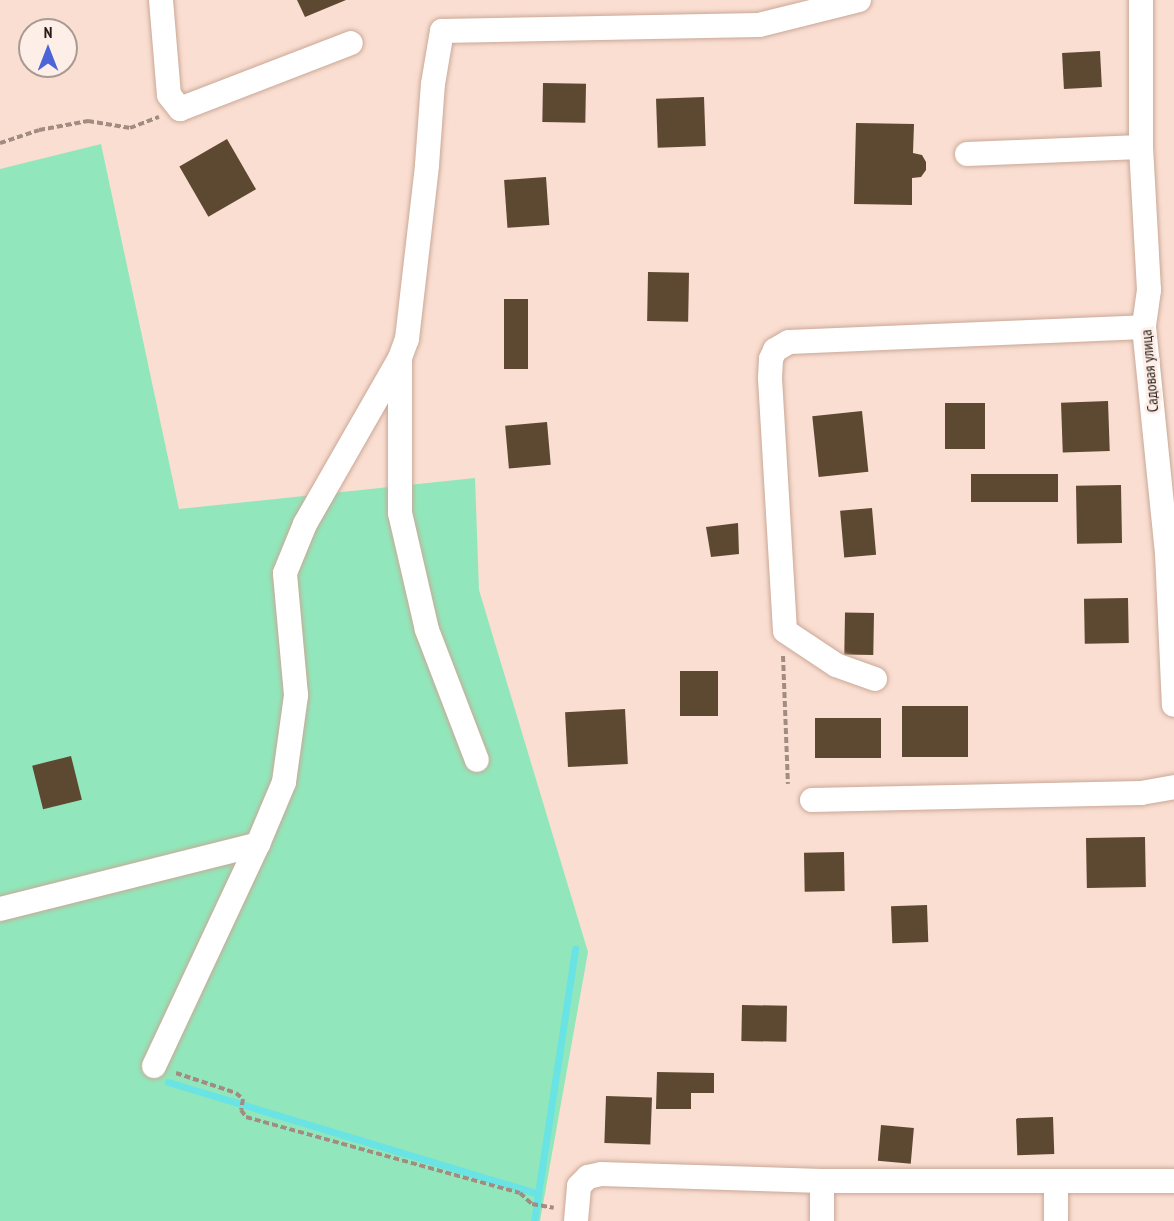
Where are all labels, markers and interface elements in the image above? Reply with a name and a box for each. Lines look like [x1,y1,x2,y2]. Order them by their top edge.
north arrow [18,18,78,78]
text: N [44,22,52,42]
street label: Садовая улица [1136,329,1162,413]

